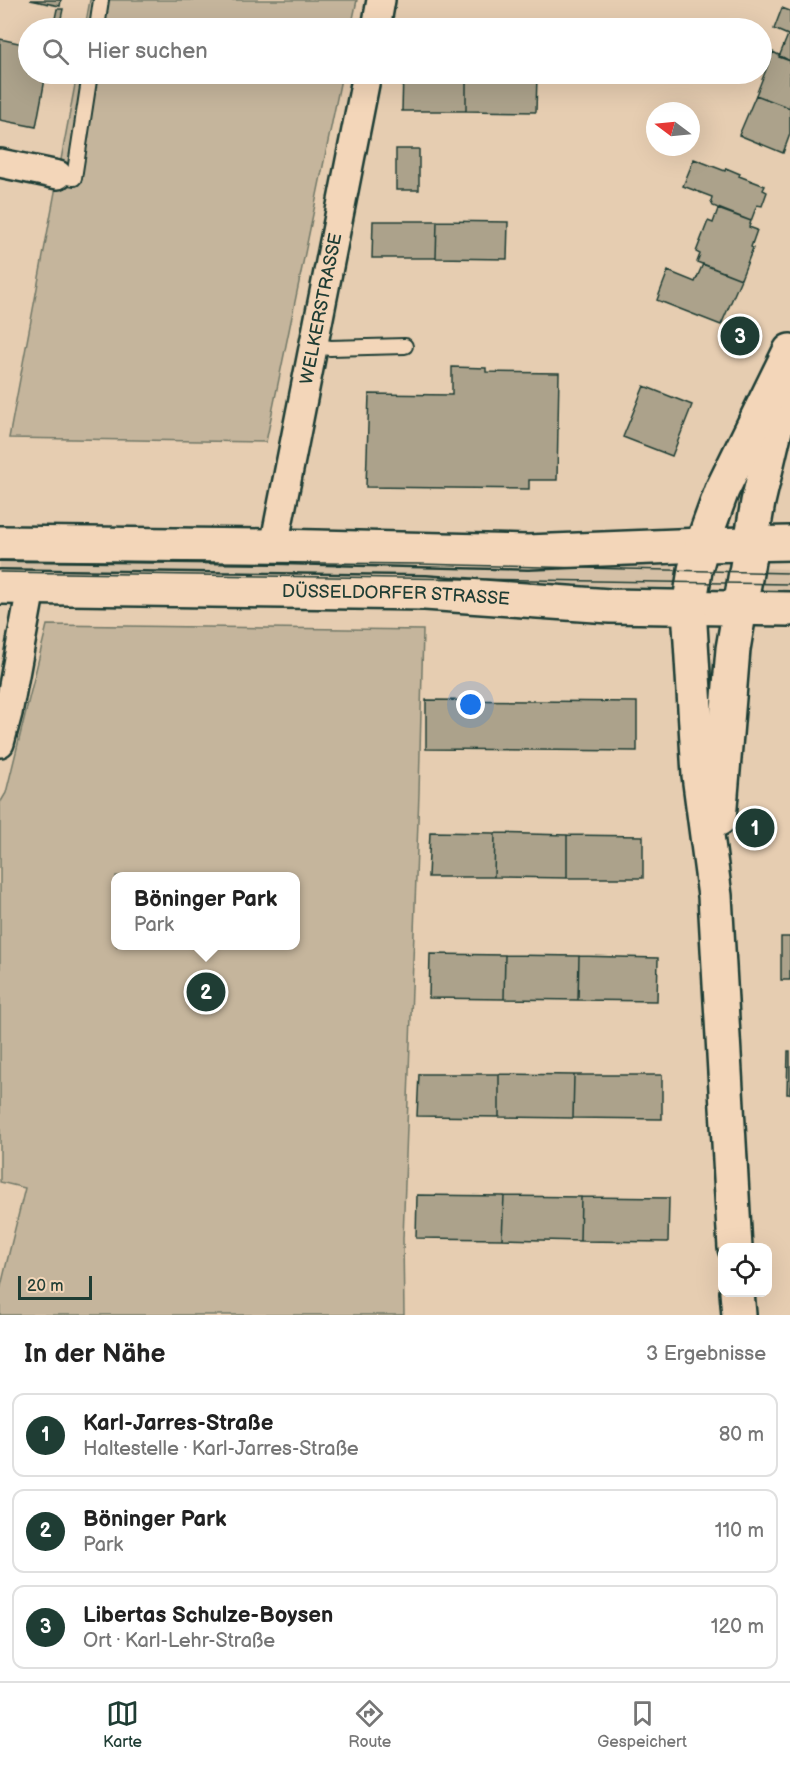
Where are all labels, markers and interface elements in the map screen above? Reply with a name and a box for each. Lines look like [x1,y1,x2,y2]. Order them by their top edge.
search box [18,18,772,84]
icon: search [39,35,72,68]
text: Hier suchen [87,38,208,65]
north arrow [646,102,700,156]
street label: WELKERSTRASSE [296,231,346,386]
pin: 3 [720,314,760,358]
street label: DÜSSELDORFER STRASSE [282,580,511,610]
your location [456,690,485,719]
pin: 1 [736,806,774,850]
popup [111,872,300,950]
text: Böninger Park [134,886,277,913]
text: Park [134,913,174,937]
pin: 2 [186,970,226,1014]
map controls [718,1243,772,1297]
button: locate [718,1243,772,1297]
scale bar [18,1273,92,1300]
text: 20 m [27,1277,63,1296]
text: In der Nähe [24,1339,166,1370]
text: 3 Ergebnisse [646,1342,766,1366]
text: Karl-Jarres-Straße [83,1410,273,1437]
text: 1 [41,1423,50,1447]
text: 80 m [719,1423,764,1447]
text: Haltestelle · Karl-Jarres-Straße [83,1437,359,1461]
text: Böninger Park [83,1506,227,1533]
text: 2 [40,1519,51,1543]
text: 110 m [715,1519,764,1543]
text: Park [83,1533,123,1557]
text: Libertas Schulze-Boysen [83,1602,333,1629]
text: 3 [40,1615,51,1639]
text: 120 m [711,1615,764,1639]
text: Ort · Karl-Lehr-Straße [83,1629,275,1653]
tab: Karte [103,1697,142,1752]
tab: Route [348,1697,391,1752]
tab: Gespeichert [597,1697,687,1752]

